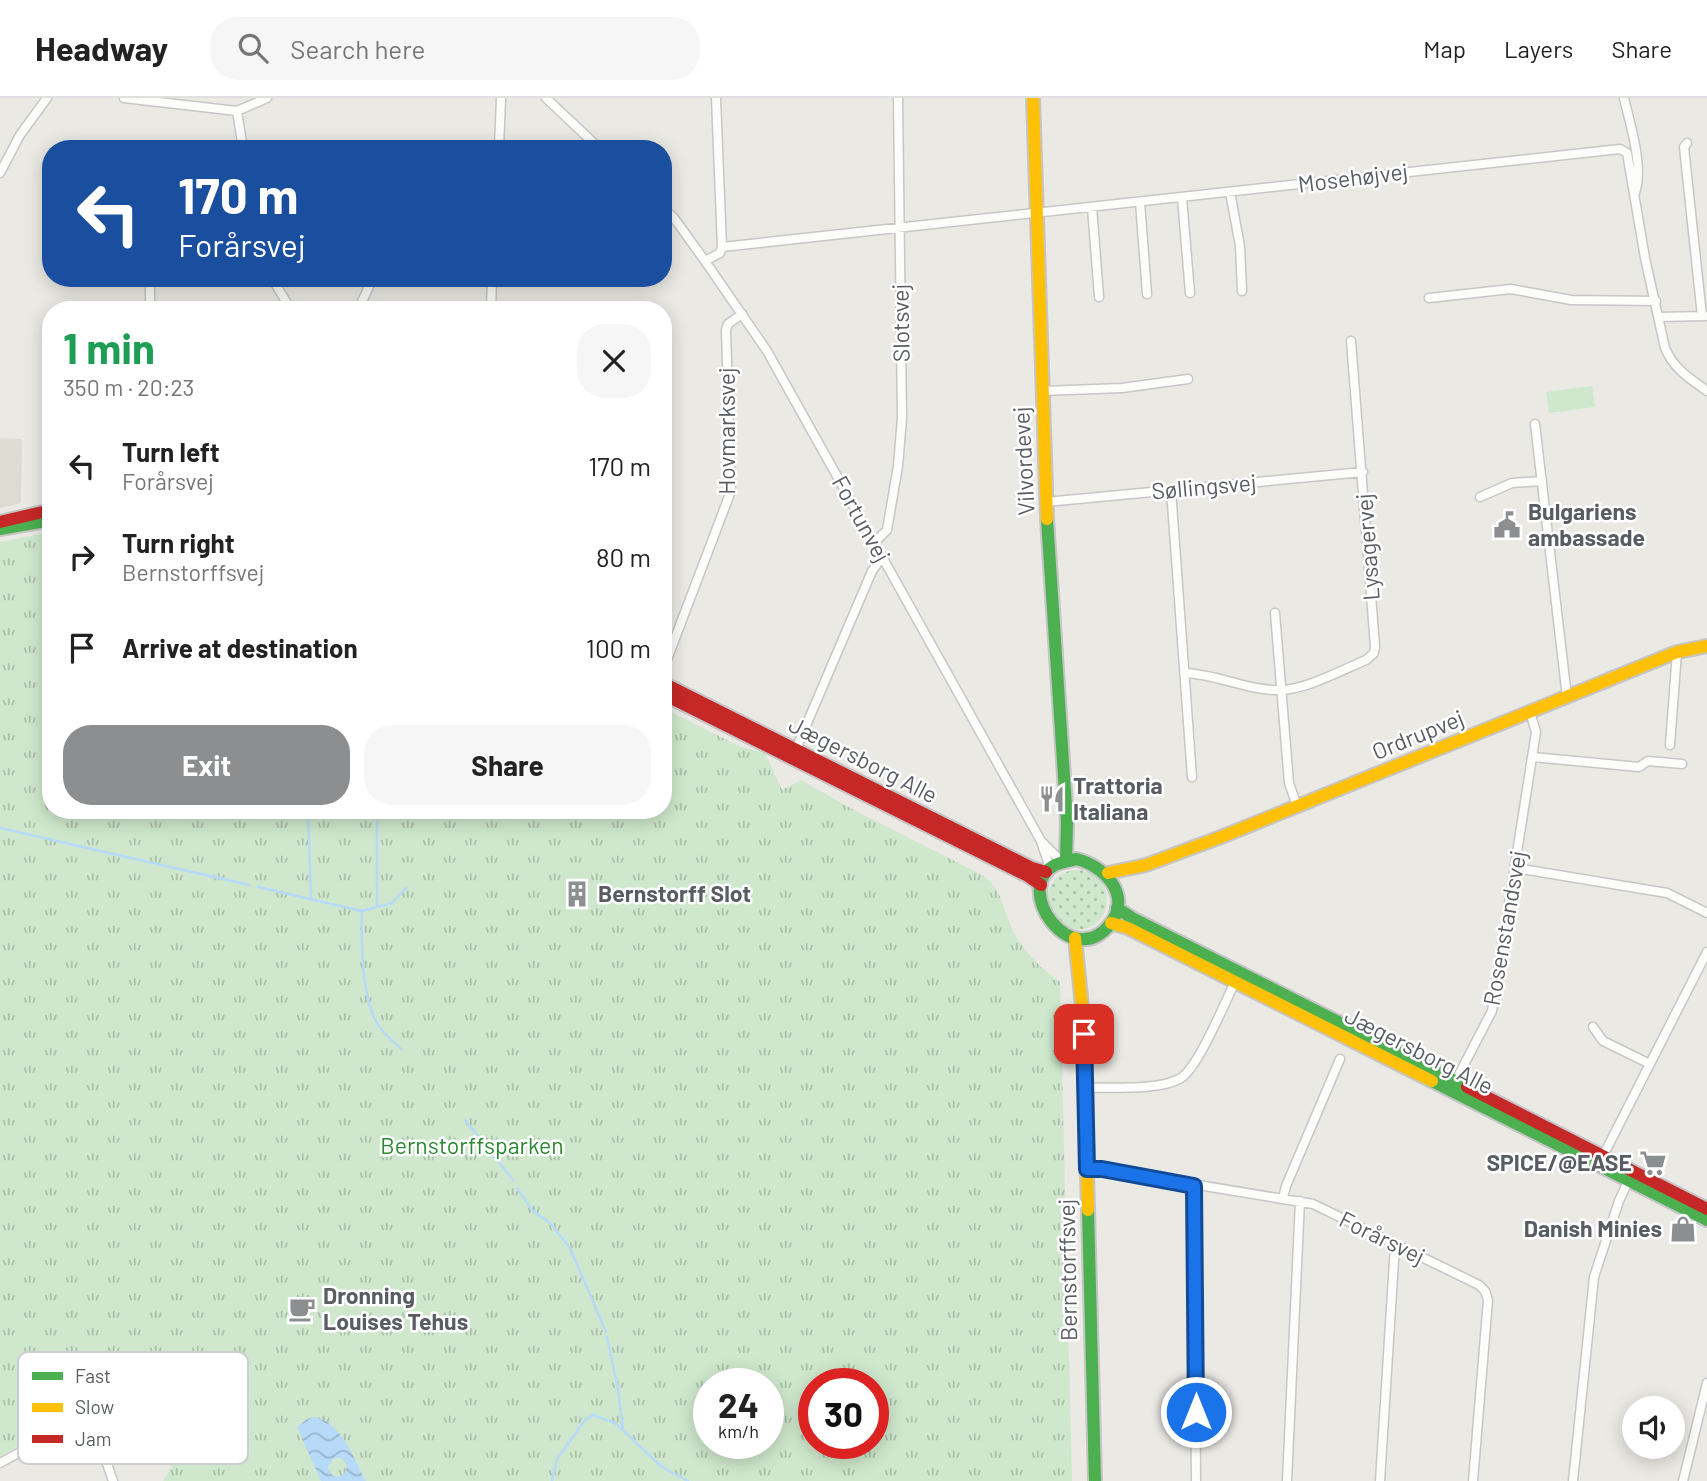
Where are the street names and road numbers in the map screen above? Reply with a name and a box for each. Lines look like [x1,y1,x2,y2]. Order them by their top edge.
street label: Mosehøjvej [1296,156,1410,198]
street label: Slotsvej [885,284,915,362]
street label: Hovmarksvej [712,367,740,495]
street label: Vilvordevej [1006,406,1040,516]
street label: Søllingsvej [1150,467,1258,505]
street label: Fortunvej [827,470,897,567]
street label: Lysagervej [1349,492,1385,602]
street label: Ordrupvej [1368,703,1468,765]
street label: Jægersborg Alle [784,710,942,809]
street label: Rosenstandsvej [1477,848,1531,1008]
street label: Jægersborg Alle [1340,1001,1498,1100]
street label: Bernstorffsvej [1052,1199,1082,1342]
street label: Forårsvej [1335,1204,1430,1270]

